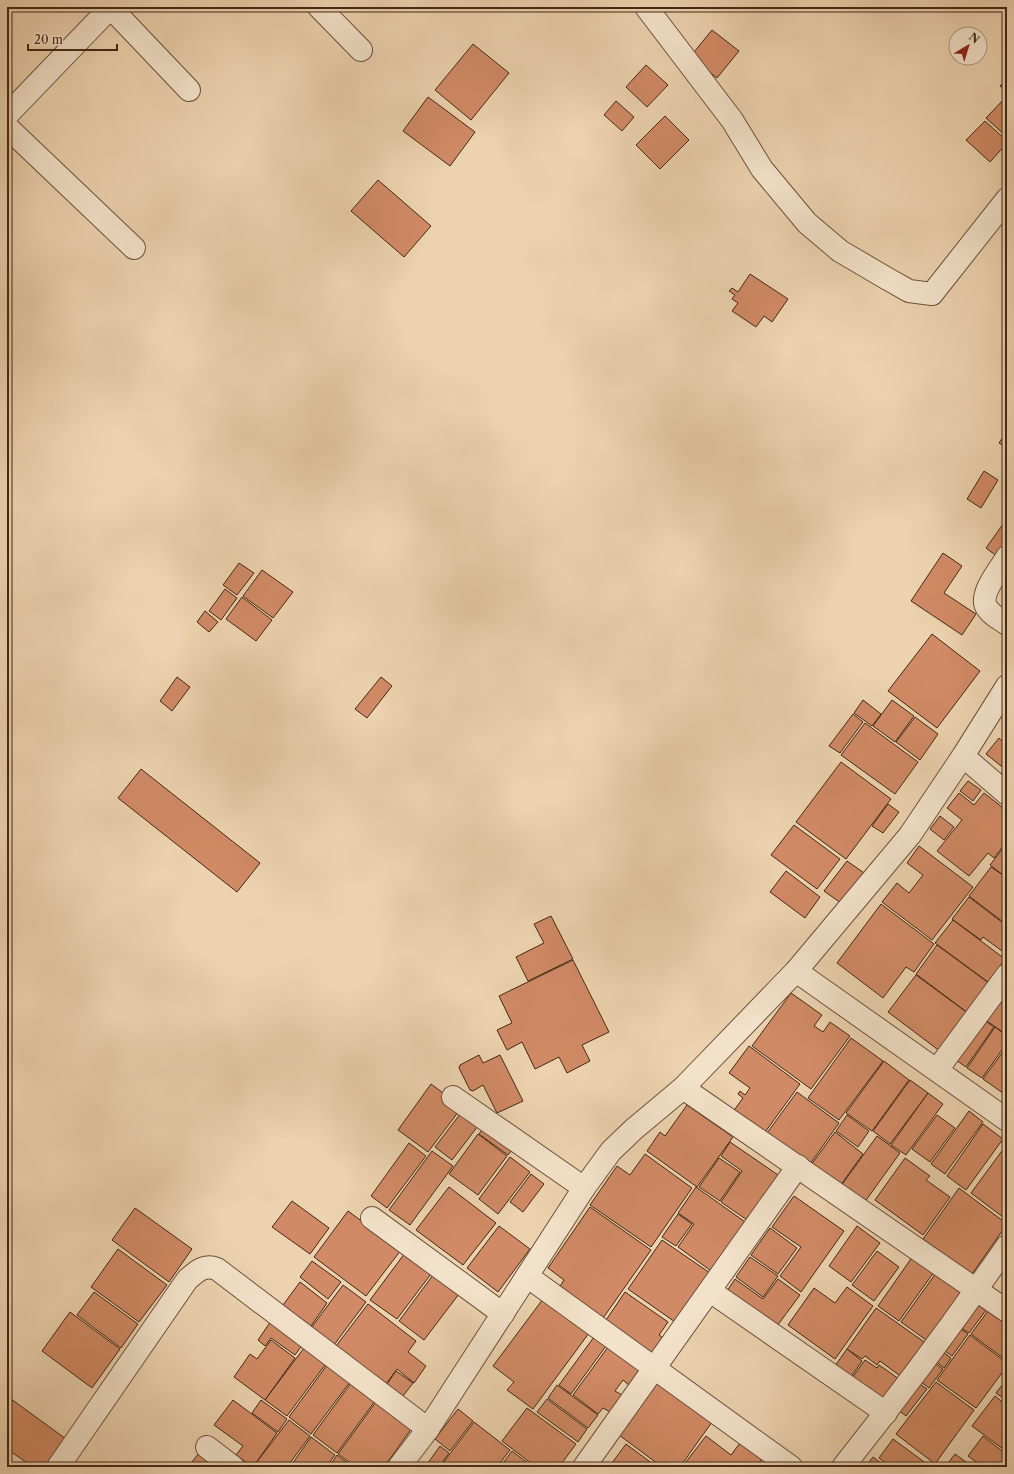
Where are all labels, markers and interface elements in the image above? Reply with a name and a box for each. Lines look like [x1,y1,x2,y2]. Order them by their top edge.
scale bar [28,26,117,52]
north arrow [948,26,988,66]
text: N [966,30,983,47]
text: 20 m [34,32,63,47]

